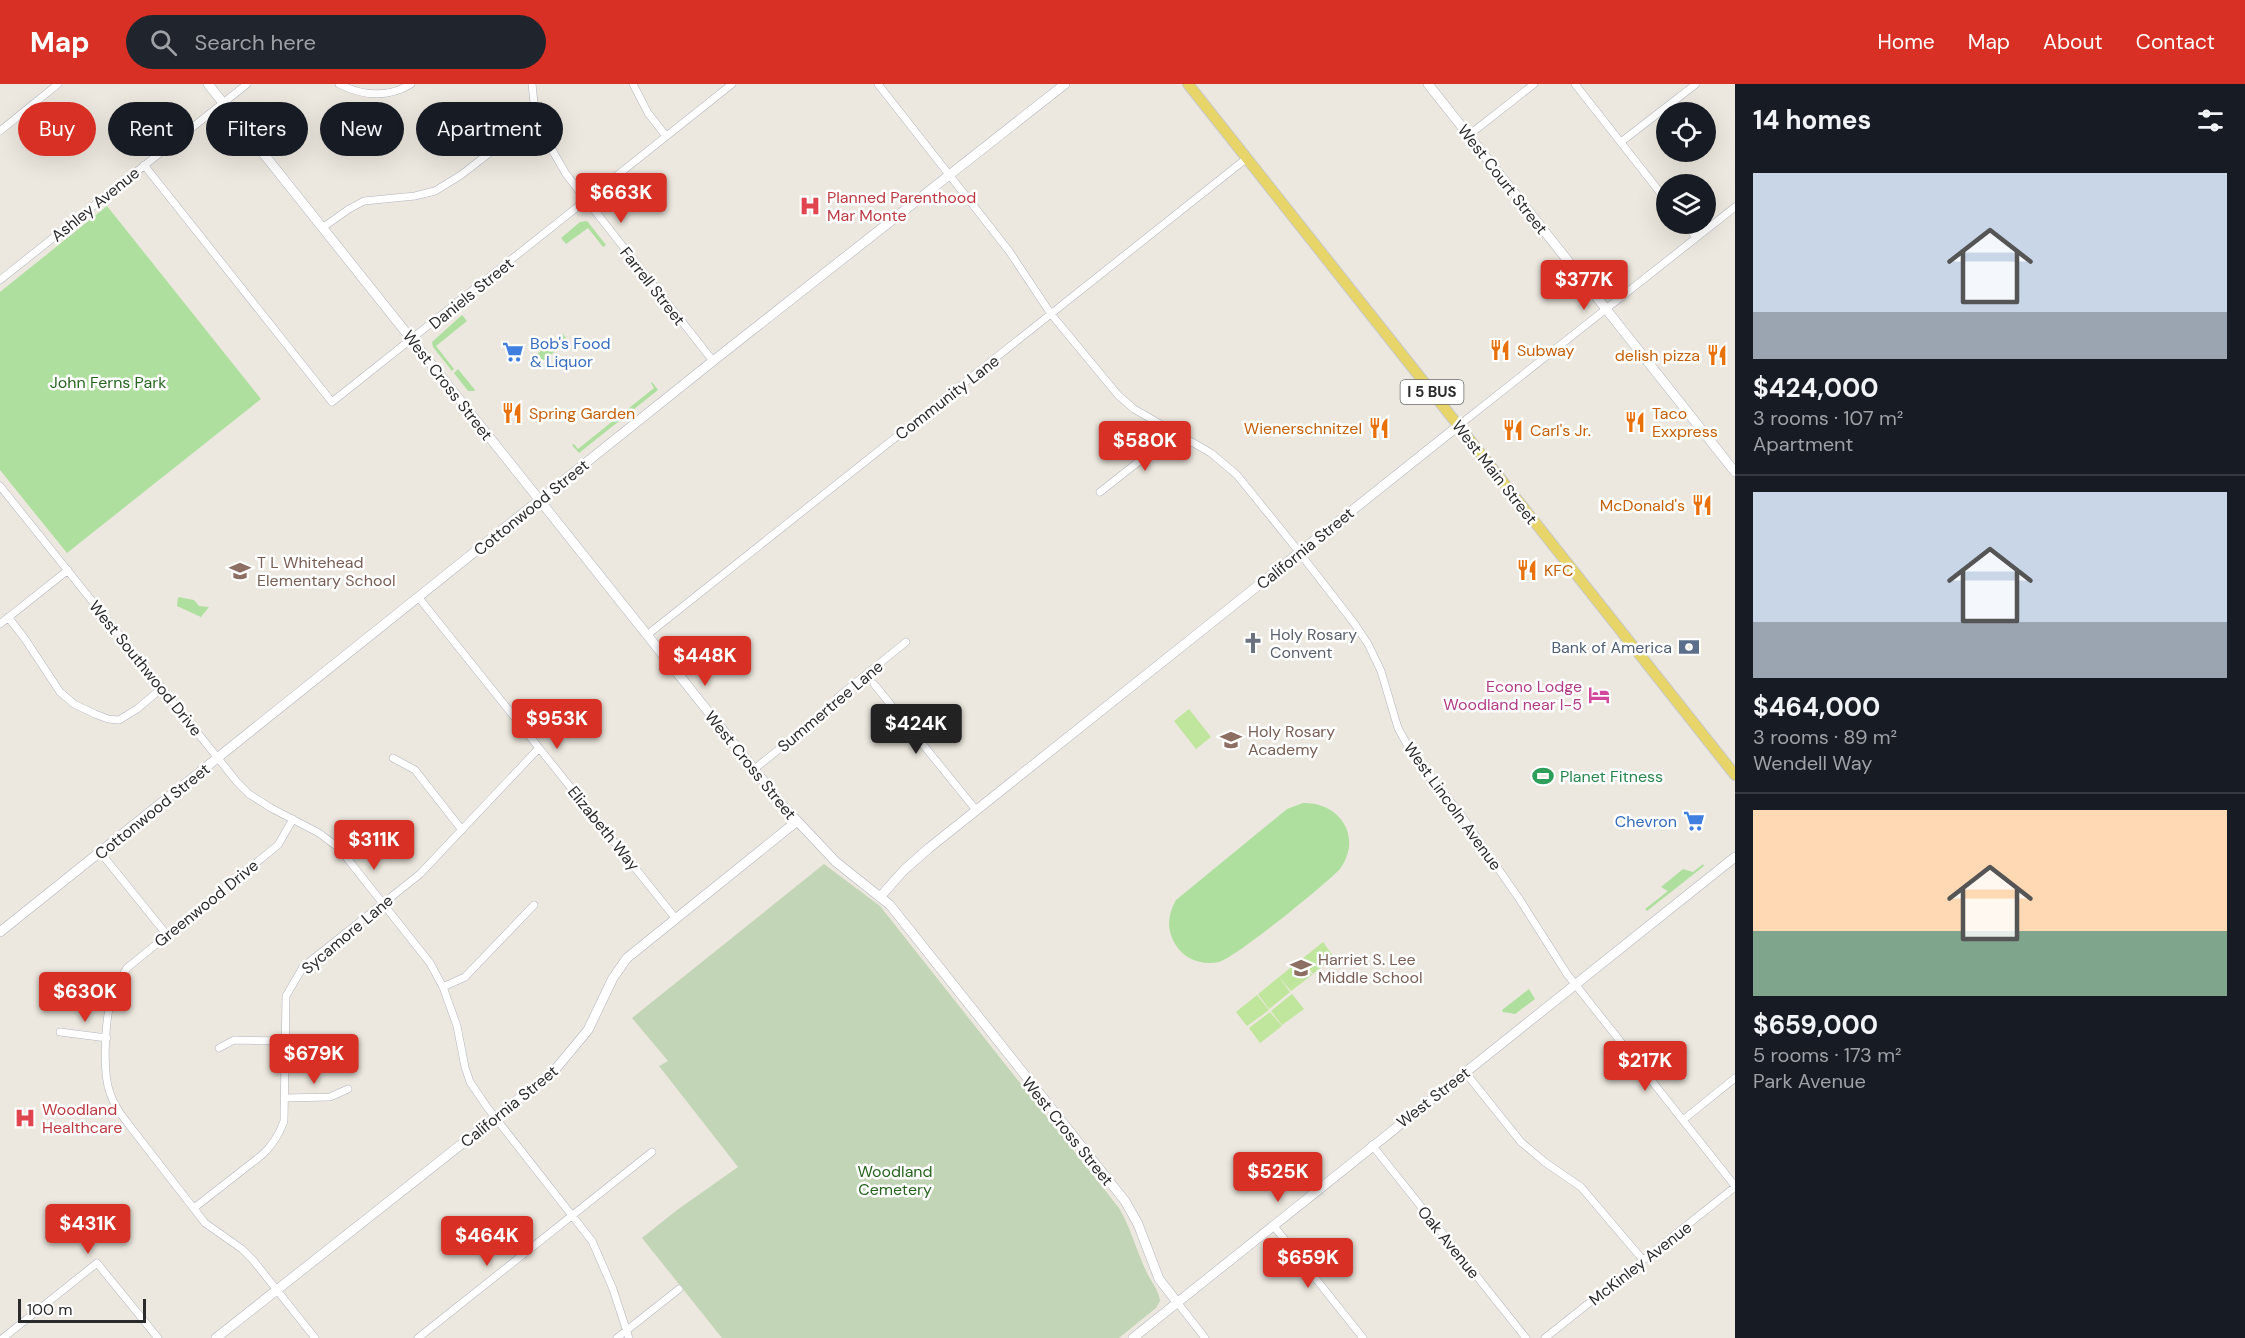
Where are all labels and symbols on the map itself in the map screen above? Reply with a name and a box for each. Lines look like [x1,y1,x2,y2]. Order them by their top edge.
street label: West Court Street [1453,120,1552,239]
street label: Ashley Avenue [47,162,144,246]
pin: $663K [579,173,663,224]
place label: Planned Parenthood Mar Monte [827,187,976,226]
hospital icon: Planned Parenthood Mar Monte [798,194,822,218]
street label: Farrell Street [615,243,690,330]
street label: Daniels Street [425,253,518,334]
pin: $377K [1542,260,1626,311]
street label: West Cross Street [398,326,497,445]
place label: Bob's Food & Liquor [530,333,611,372]
restaurant icon: Subway [1488,338,1512,362]
supermarket icon: Bob's Food & Liquor [501,340,525,364]
place label: Subway [1517,340,1575,361]
restaurant icon: delish pizza [1705,343,1729,367]
place label: delish pizza [1615,345,1700,366]
street label: Community Lane [891,350,1004,445]
park label: John Ferns Park [50,372,166,393]
road number: I 5 BUS [1400,380,1464,404]
restaurant icon: Spring Garden [500,401,524,425]
place label: Spring Garden [529,403,635,424]
place label: Taco Exxpress [1652,403,1718,442]
restaurant icon: Taco Exxpress [1623,410,1647,434]
restaurant icon: Wienerschnitzel [1367,416,1391,440]
street label: West Main Street [1447,416,1542,529]
place label: Wienerschnitzel [1244,418,1362,439]
restaurant icon: Carl's Jr. [1501,418,1525,442]
place label: Carl's Jr. [1530,420,1591,441]
pin: $580K [1103,421,1187,472]
street label: Cottonwood Street [469,454,593,560]
restaurant icon: McDonald's [1690,493,1714,517]
place label: McDonald's [1600,495,1685,516]
street label: California Street [1252,503,1358,594]
place label: T L Whitehead Elementary School [257,552,395,591]
restaurant icon: KFC [1515,558,1539,582]
school or university icon: T L Whitehead Elementary School [228,559,252,583]
place label: KFC [1544,560,1573,581]
street label: West Southwood Drive [84,596,207,740]
place label: Holy Rosary Convent [1270,624,1357,663]
church icon: Holy Rosary Convent [1241,631,1265,655]
bank icon: Bank of America [1677,635,1701,659]
pin: $448K [663,636,747,687]
place label: Bank of America [1551,637,1672,658]
street label: Summertree Lane [773,656,888,757]
place label: Econo Lodge Woodland near I-5 [1443,676,1582,715]
hotel icon: Econo Lodge Woodland near I-5 [1587,683,1611,707]
pin: $953K [515,699,599,750]
pin: $424K [874,704,958,755]
street label: West Cross Street [700,707,801,824]
place label: Holy Rosary Academy [1248,721,1335,760]
school or university icon: Holy Rosary Academy [1219,728,1243,752]
street label: West Lincoln Avenue [1399,738,1506,875]
street label: Cottonwood Street [90,758,214,864]
sports icon: Planet Fitness [1531,764,1555,788]
place label: Planet Fitness [1560,766,1663,787]
street label: Elizabeth Way [563,782,644,875]
supermarket icon: Chevron [1682,809,1706,833]
place label: Chevron [1615,811,1677,832]
pin: $311K [332,820,416,871]
street label: Greenwood Drive [150,855,263,952]
street label: Sycamore Lane [297,890,398,979]
place label: Harriet S. Lee Middle School [1318,949,1422,988]
school or university icon: Harriet S. Lee Middle School [1289,956,1313,980]
pin: $630K [43,972,127,1023]
pin: $679K [272,1034,356,1085]
pin: $217K [1603,1041,1687,1092]
street label: California Street [456,1061,562,1152]
street label: West Street [1392,1062,1474,1133]
street label: West Cross Street [1017,1073,1118,1190]
place label: Woodland Healthcare [42,1099,122,1138]
hospital icon: Woodland Healthcare [13,1106,37,1130]
pin: $525K [1236,1152,1320,1203]
park label: Woodland Cemetery [857,1161,933,1200]
street label: Oak Avenue [1413,1202,1484,1283]
pin: $431K [46,1204,130,1255]
pin: $464K [445,1216,529,1267]
street label: McKinley Avenue [1585,1217,1696,1310]
pin: $659K [1266,1238,1350,1289]
scale bar [18,1296,146,1324]

